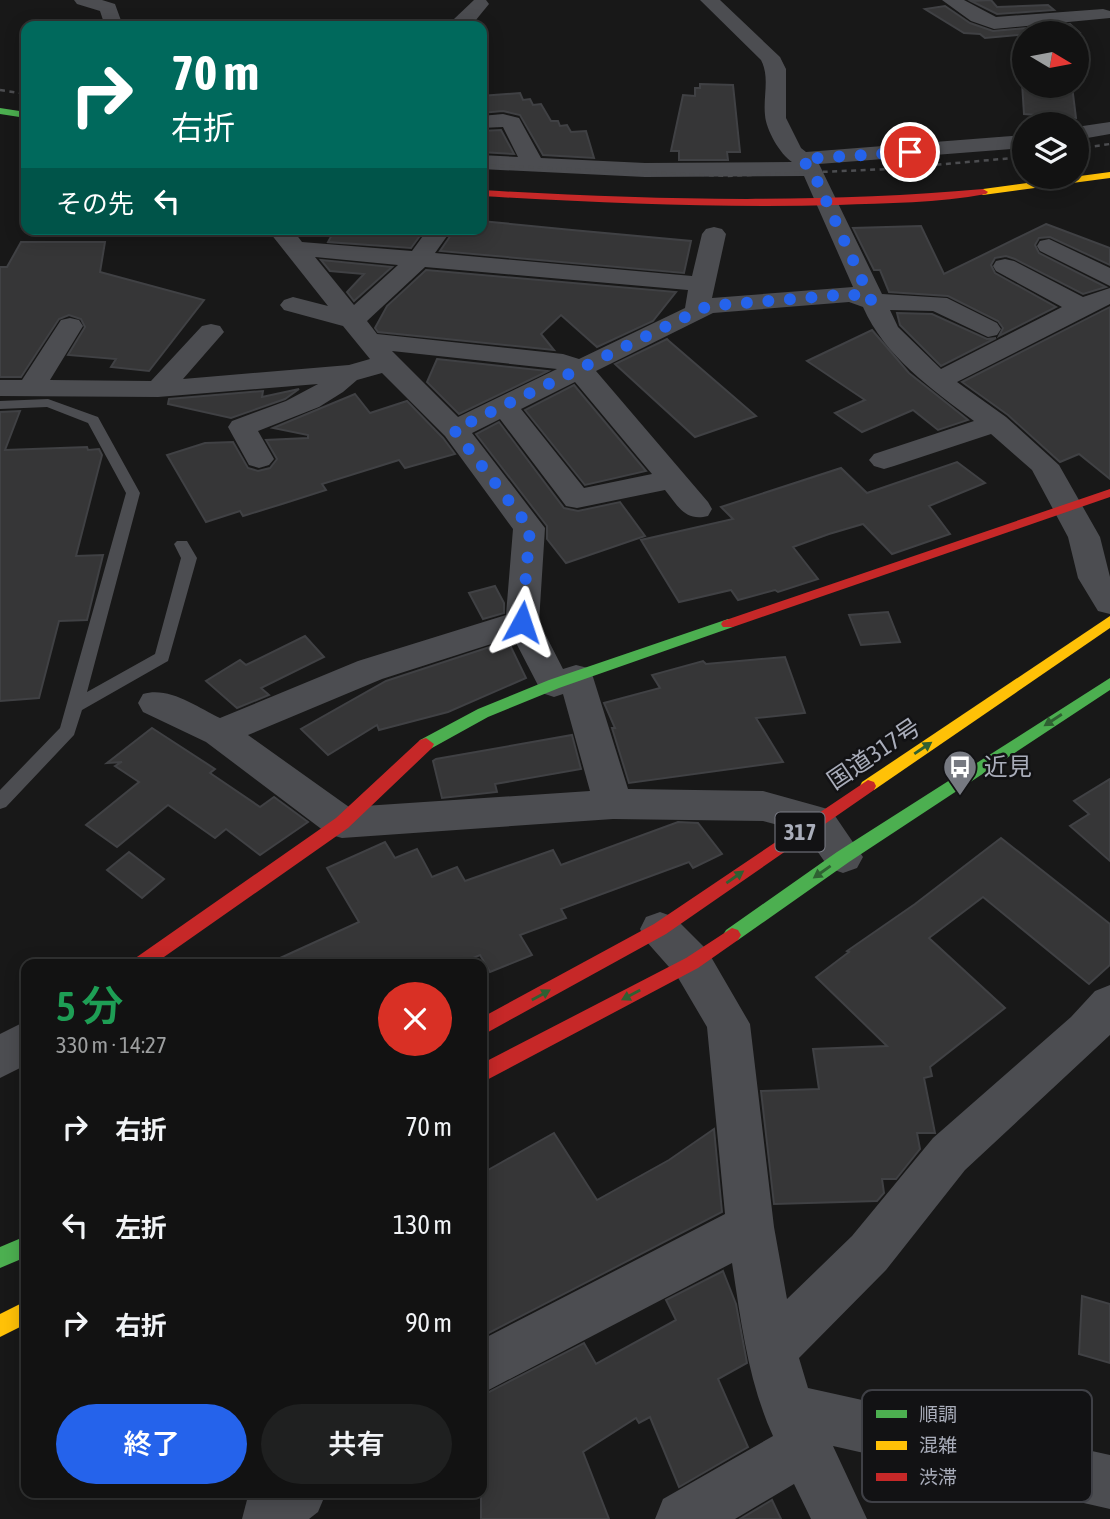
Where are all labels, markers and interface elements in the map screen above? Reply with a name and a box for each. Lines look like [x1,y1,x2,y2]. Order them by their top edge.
north arrow [1012,21,1088,98]
map controls [1012,21,1089,189]
text: 70 m [171,44,259,100]
icon: right [56,49,147,140]
text: 右折 [171,109,235,146]
button: layers [1012,112,1089,189]
pin [880,122,940,182]
icon: arrive [891,133,929,171]
icon: left [148,182,186,220]
text: その先 [56,189,134,219]
position arrow [485,585,559,659]
street label: 国道317号 [822,713,925,794]
one-way arrow [1044,713,1062,727]
one-way arrow [914,741,932,755]
bus stop icon: 近見 [941,748,979,797]
place label: 近見 [984,753,1032,780]
road number: 317 [776,812,824,852]
one-way arrow [813,865,831,879]
one-way arrow [726,870,744,884]
text: 5 分 [56,982,124,1030]
button: close [378,982,452,1056]
one-way arrow [531,989,551,1001]
one-way arrow [621,989,641,1001]
text: 330 m · 14:27 [56,1032,167,1058]
icon: right [56,1108,94,1146]
text: 70 m [405,1112,452,1142]
text: 右折 [115,1115,167,1145]
icon: left [56,1206,94,1244]
text: 130 m [393,1210,452,1240]
text: 左折 [115,1213,167,1243]
icon: right [56,1304,94,1342]
text: 90 m [405,1308,452,1338]
text: 右折 [115,1311,167,1341]
legend [862,1390,1092,1502]
text: 順調 [919,1403,957,1425]
button: 終了 [56,1404,247,1484]
button: 共有 [261,1404,452,1484]
text: 混雑 [919,1434,957,1456]
text: 渋滞 [919,1466,957,1488]

